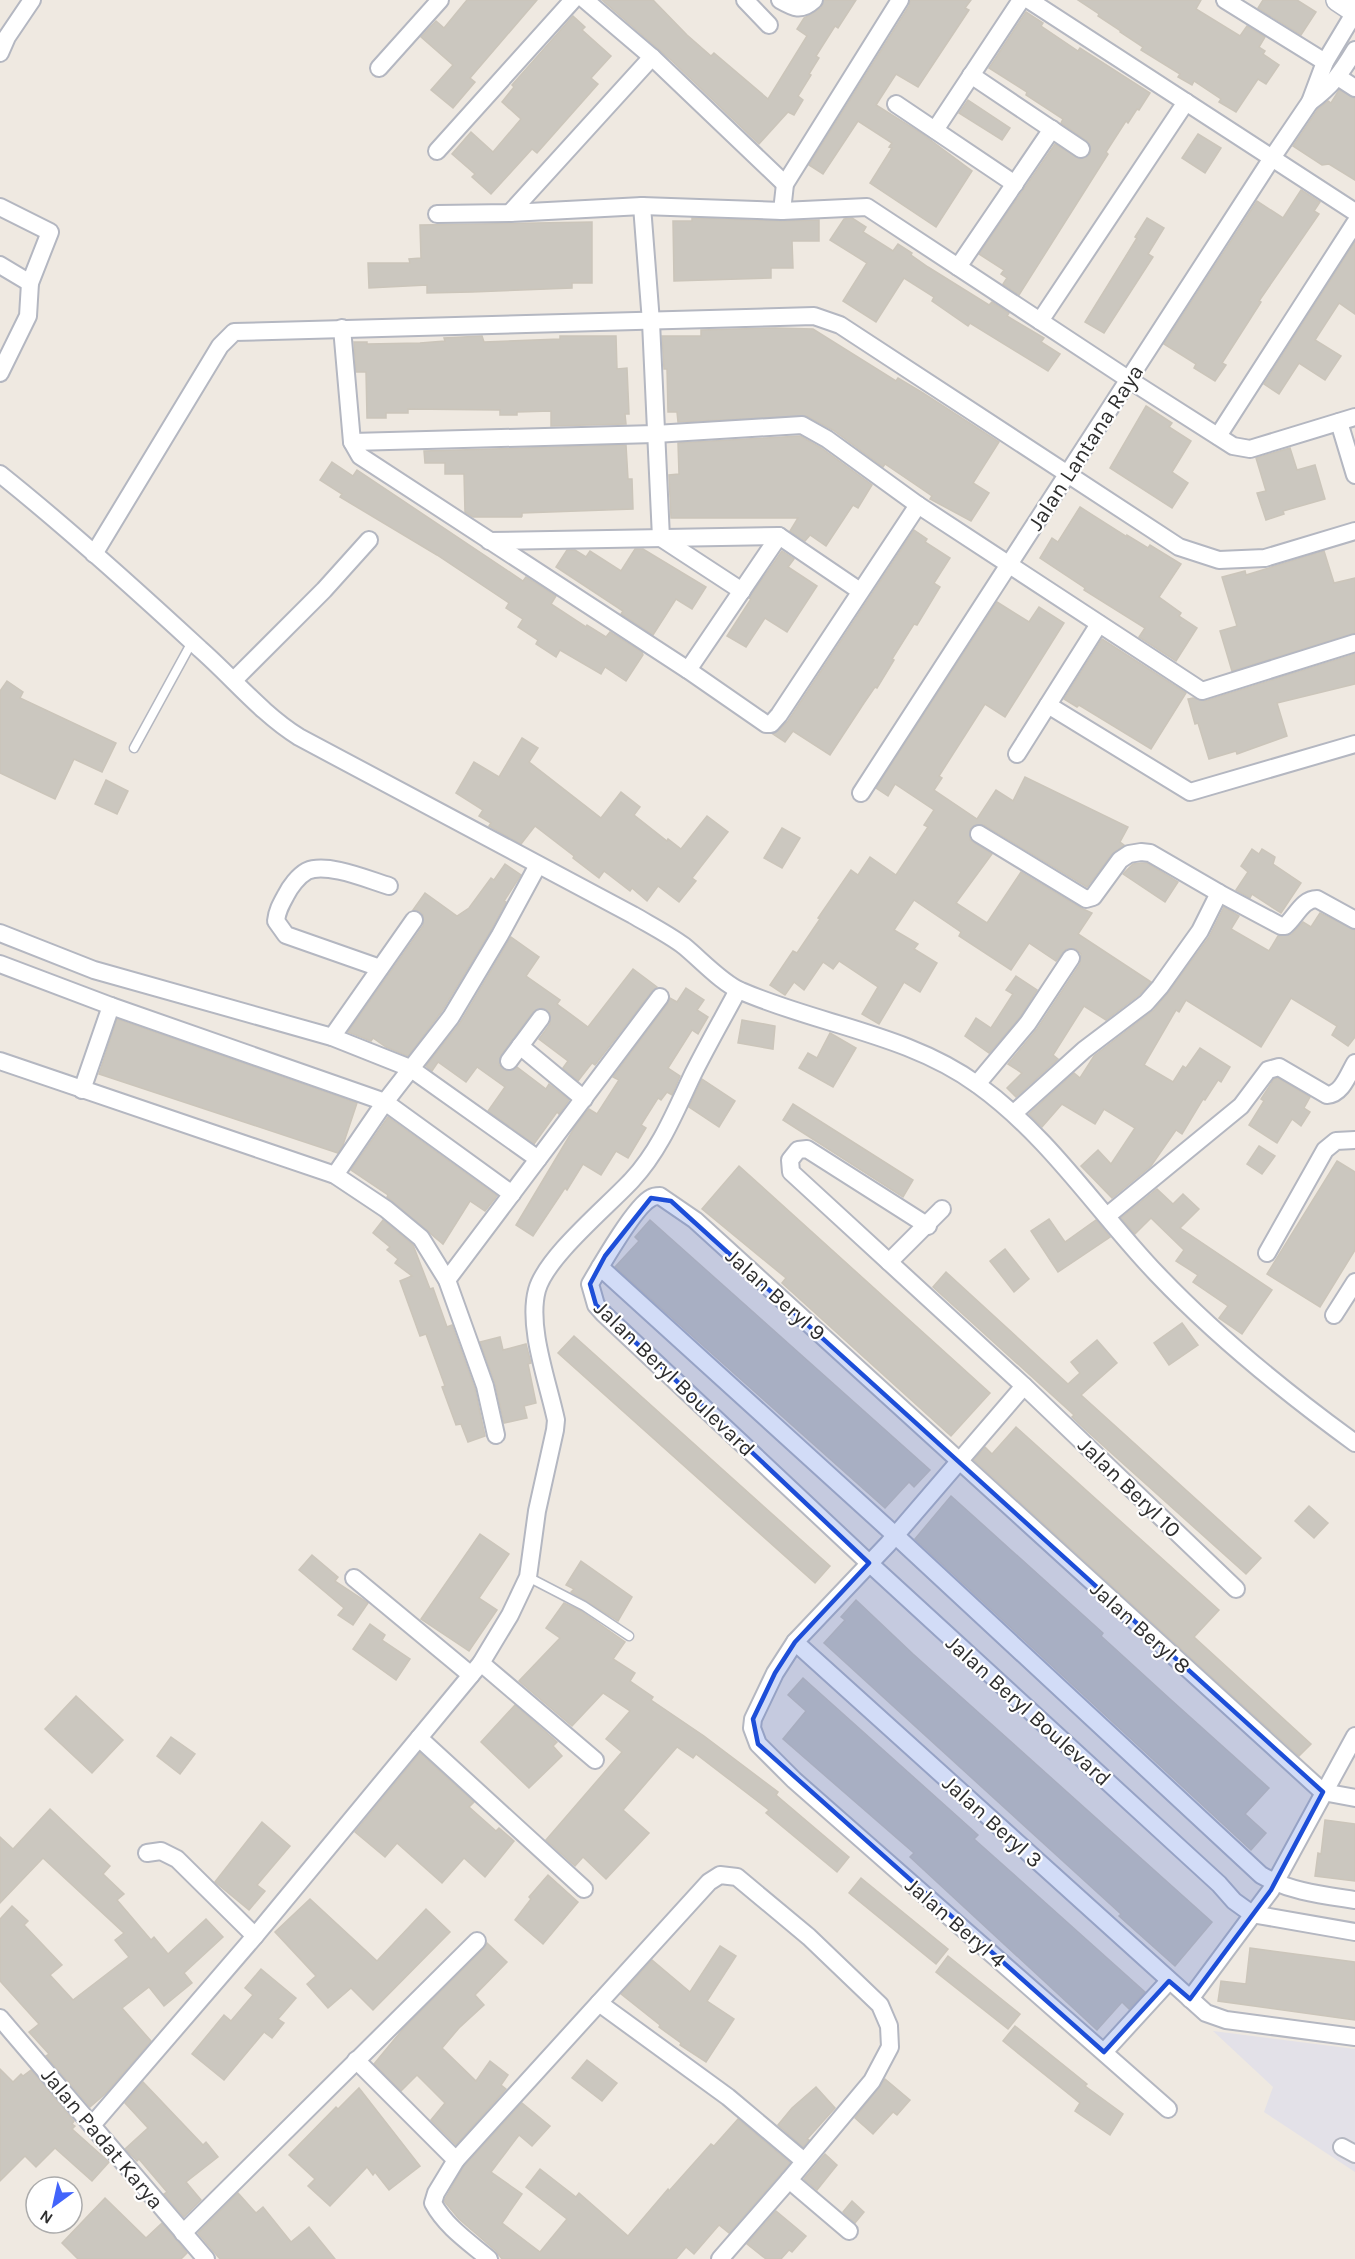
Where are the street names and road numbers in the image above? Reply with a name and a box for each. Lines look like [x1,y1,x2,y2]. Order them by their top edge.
street label: Jalan Lantana Raya [1023,360,1149,535]
street label: Jalan Beryl 9 [720,1243,831,1346]
street label: Jalan Beryl Boulevard [589,1295,760,1462]
street label: Jalan Beryl 10 [1073,1432,1186,1543]
street label: Jalan Beryl 8 [1085,1576,1196,1680]
street label: Jalan Beryl Boulevard [941,1630,1116,1792]
street label: Jalan Beryl 3 [937,1770,1048,1873]
street label: Jalan Beryl 4 [900,1872,1011,1973]
street label: Jalan Padat Karya [36,2063,169,2215]

